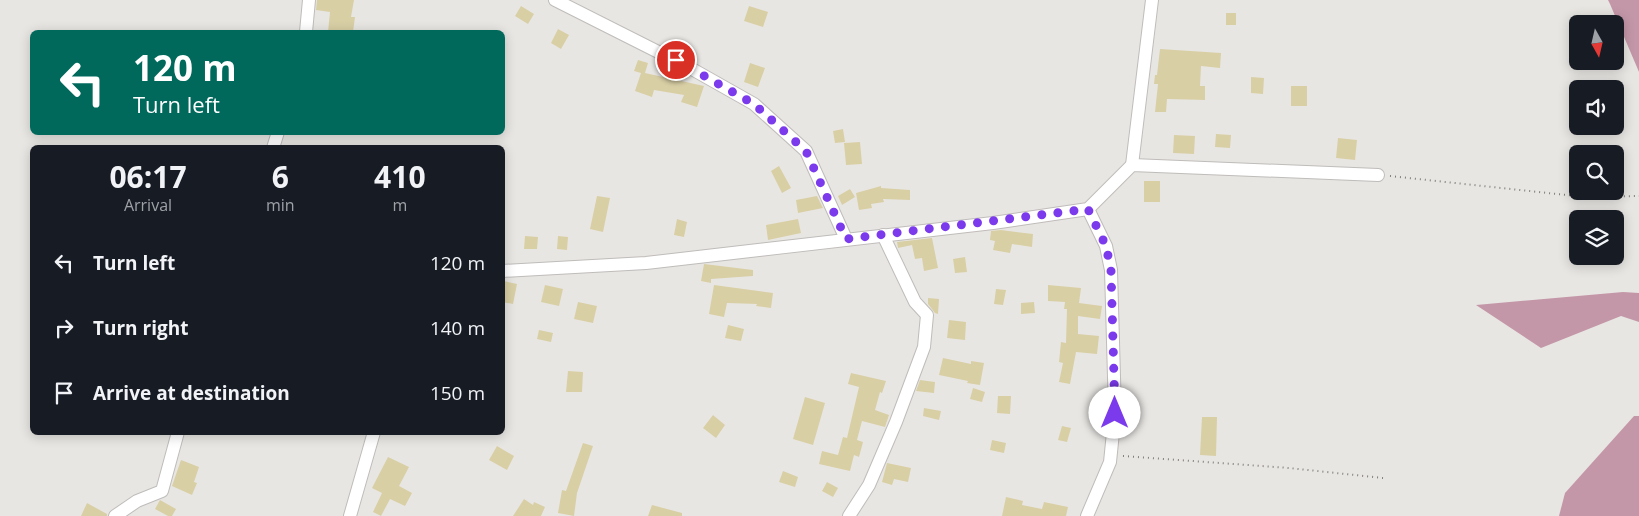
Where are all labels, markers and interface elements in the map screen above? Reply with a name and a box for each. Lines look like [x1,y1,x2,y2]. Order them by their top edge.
north arrow [1569,15,1624,70]
map controls [1569,15,1624,265]
pin [655,39,697,81]
text: 120 m [133,44,237,91]
icon: arrive [662,46,690,74]
icon: left [50,50,115,115]
button: sound [1569,80,1624,135]
text: Turn left [133,89,220,119]
button: search [1569,145,1624,200]
text: 06:17 [109,156,187,197]
text: 6 [272,156,289,197]
text: 410 [374,156,426,197]
text: Arrival [124,194,172,216]
text: min [266,194,295,216]
text: m [392,194,407,216]
button: layers [1569,210,1624,265]
icon: left [50,249,78,277]
text: Turn left [93,250,175,276]
text: 120 m [430,250,485,276]
icon: right [50,314,78,342]
text: Turn right [93,315,188,341]
text: 140 m [430,315,485,341]
icon: arrive [50,379,78,407]
text: Arrive at destination [93,380,290,406]
text: 150 m [430,380,485,406]
position arrow [1088,386,1140,438]

